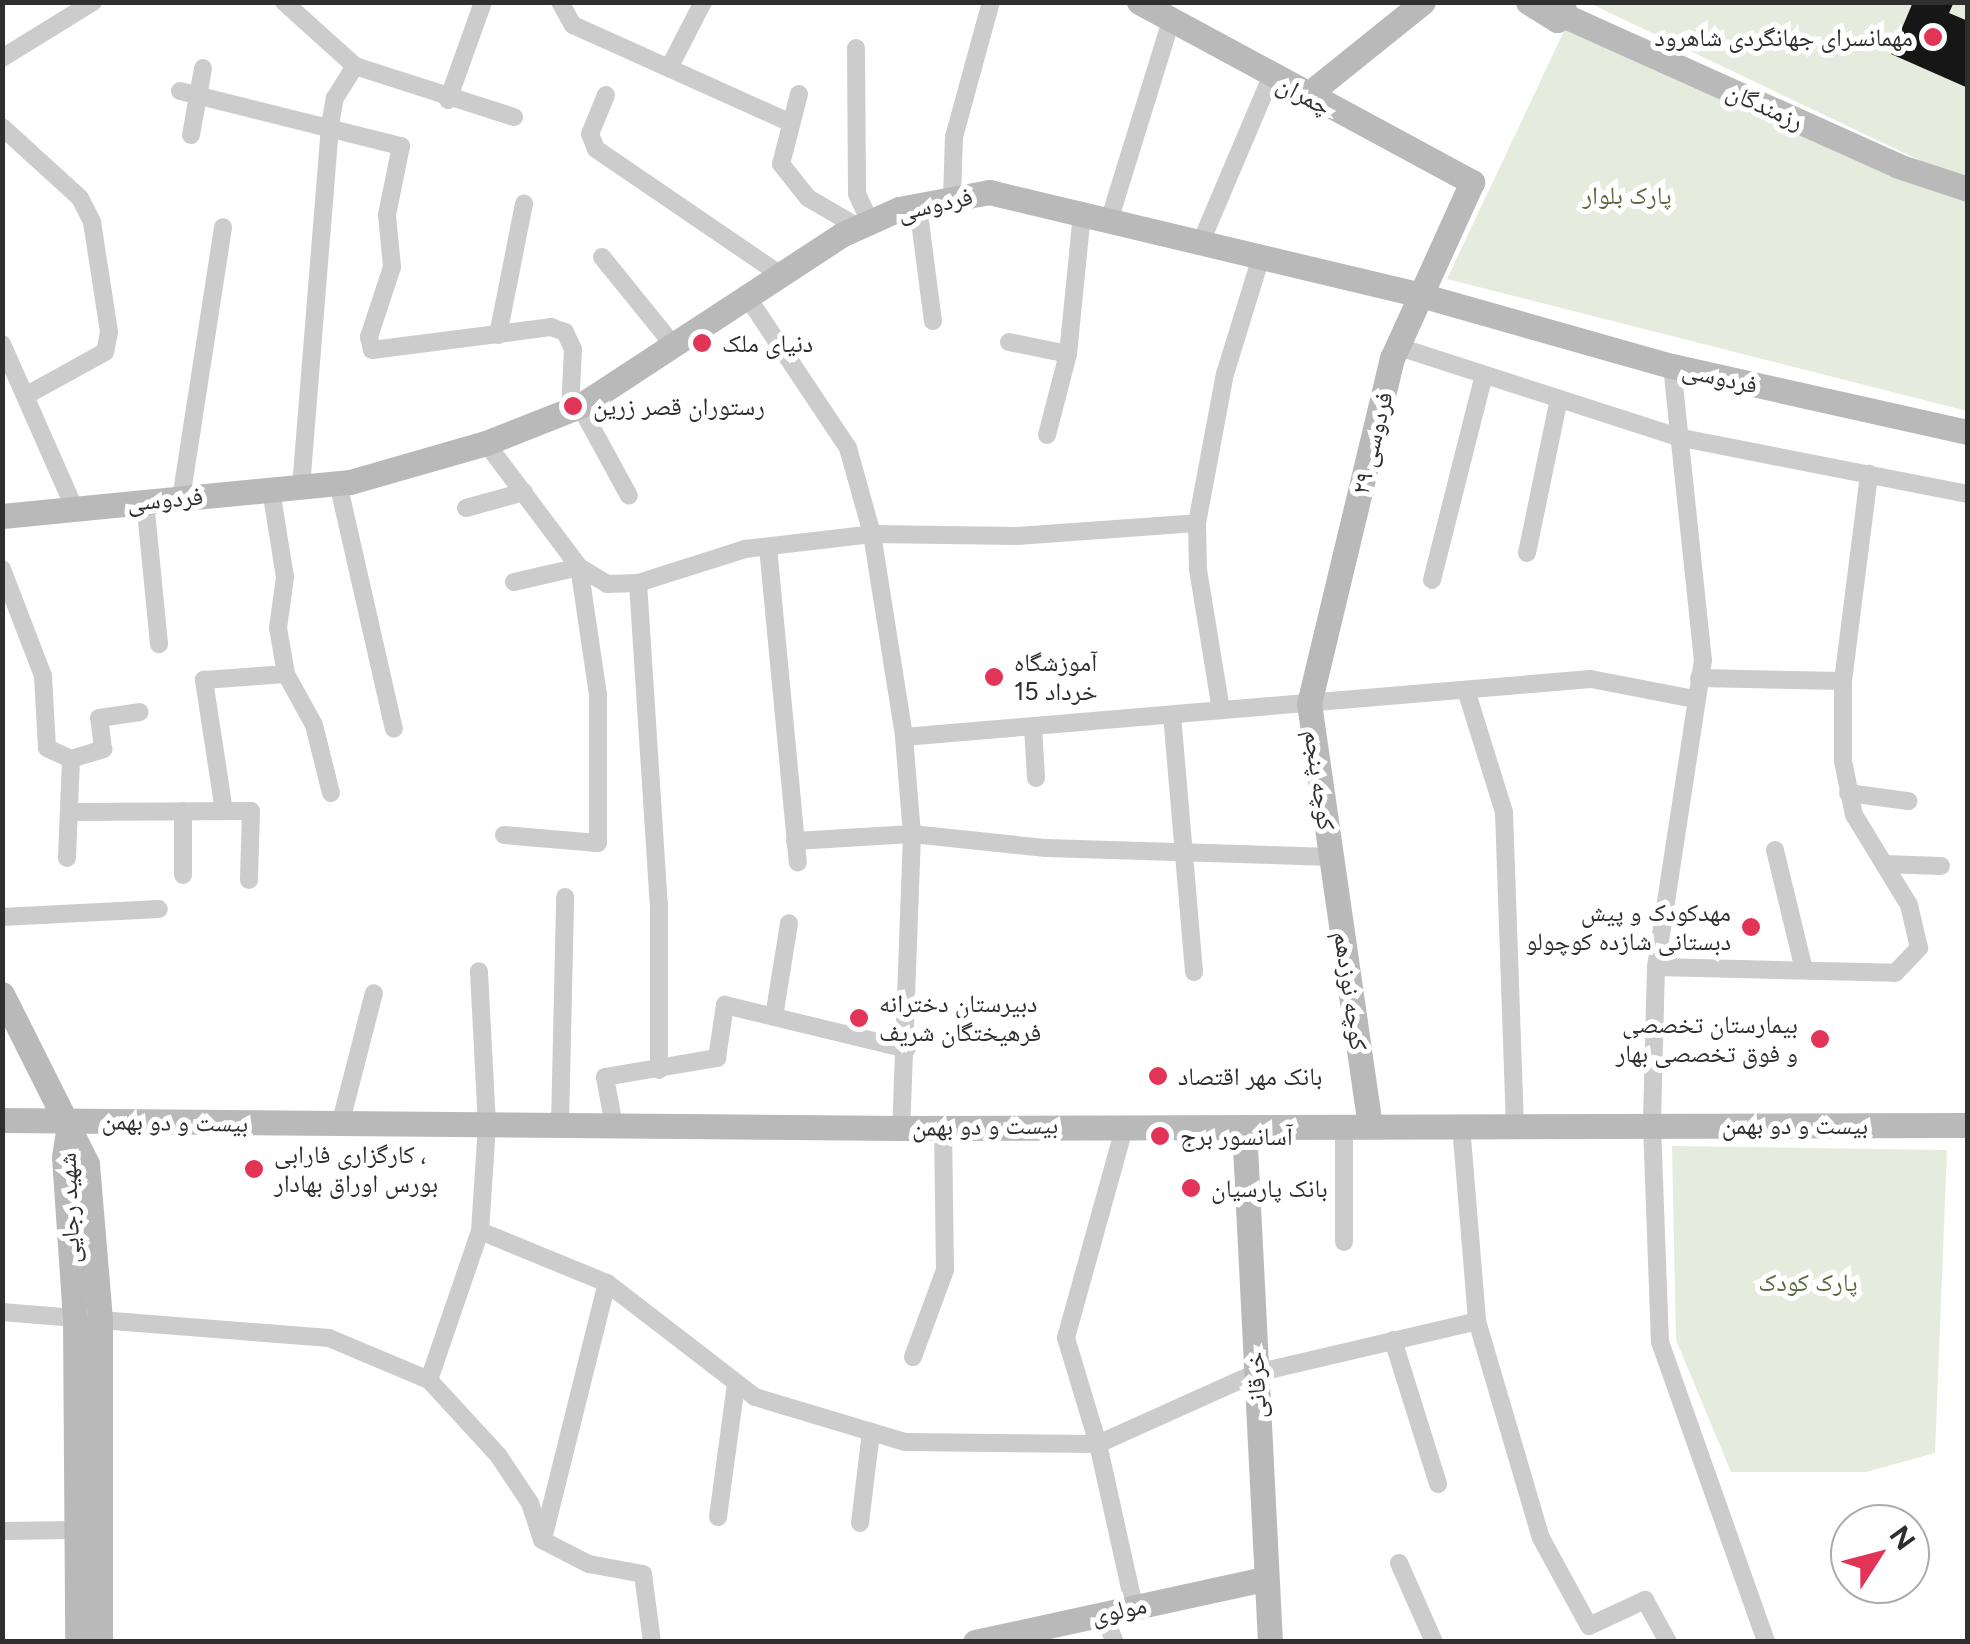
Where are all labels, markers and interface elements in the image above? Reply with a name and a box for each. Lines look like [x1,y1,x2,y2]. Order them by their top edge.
place label: مهمانسرای جهانگردی شاهرود [1655,22,1913,52]
marker: مهمانسرای جهانگردی شاهرود [1922,26,1944,48]
street label: چمران [1272,68,1336,122]
street label: رزمندگان [1722,76,1808,136]
park label: پارک بلوار [1582,180,1672,210]
street label: فردوسی [894,181,976,227]
place label: دنیای ملک [722,328,813,358]
marker: دنیای ملک [691,332,713,354]
street label: فردوسی [1679,354,1761,400]
street label: فردوسی ۲۹ [1345,388,1399,498]
place label: رستوران قصر زرین [593,391,765,421]
marker: رستوران قصر زرین [562,395,584,417]
street label: فردوسی [126,481,204,517]
place label: آموزشگاه 15 خرداد [1014,648,1098,707]
marker: آموزشگاه 15 خرداد [983,666,1005,688]
street label: کوچه پنجم [1298,728,1342,832]
place label: مهدکودک و پیش دبستانی شازده کوچولو [1526,898,1731,957]
marker: مهدکودک و پیش دبستانی شازده کوچولو [1740,916,1762,938]
street label: کوچه نوزدهم [1328,930,1374,1052]
place label: دبیرستان دخترانه فرهیختگان شریف [879,989,1041,1048]
marker: دبیرستان دخترانه فرهیختگان شریف [848,1007,870,1029]
place label: بیمارستان تخصصی و فوق تخصصی بهار [1616,1010,1798,1069]
marker: بیمارستان تخصصی و فوق تخصصی بهار [1807,1026,1833,1052]
place label: بانک مهر اقتصاد [1178,1061,1322,1091]
marker: بانک مهر اقتصاد [1147,1065,1169,1087]
street label: بیست و دو بهمن [101,1106,249,1138]
street label: بیست و دو بهمن [911,1110,1059,1142]
street label: بیست و دو بهمن [1722,1110,1868,1140]
place label: آسانسور برج [1180,1121,1293,1151]
marker: آسانسور برج [1149,1125,1171,1147]
place label: کارگزاری فارابی ، بورس اوراق بهادار [274,1140,438,1199]
street label: شهید رجایی [52,1152,86,1264]
marker: کارگزاری فارابی ، بورس اوراق بهادار [243,1158,265,1180]
place label: بانک پارسیان [1211,1173,1328,1203]
marker: بانک پارسیان [1180,1177,1202,1199]
park label: پارک کودک [1758,1267,1858,1297]
street label: خرقانی [1240,1351,1272,1419]
north arrow [1830,1504,1930,1604]
text: N [1883,1519,1923,1556]
street label: مولوی [1089,1590,1149,1630]

